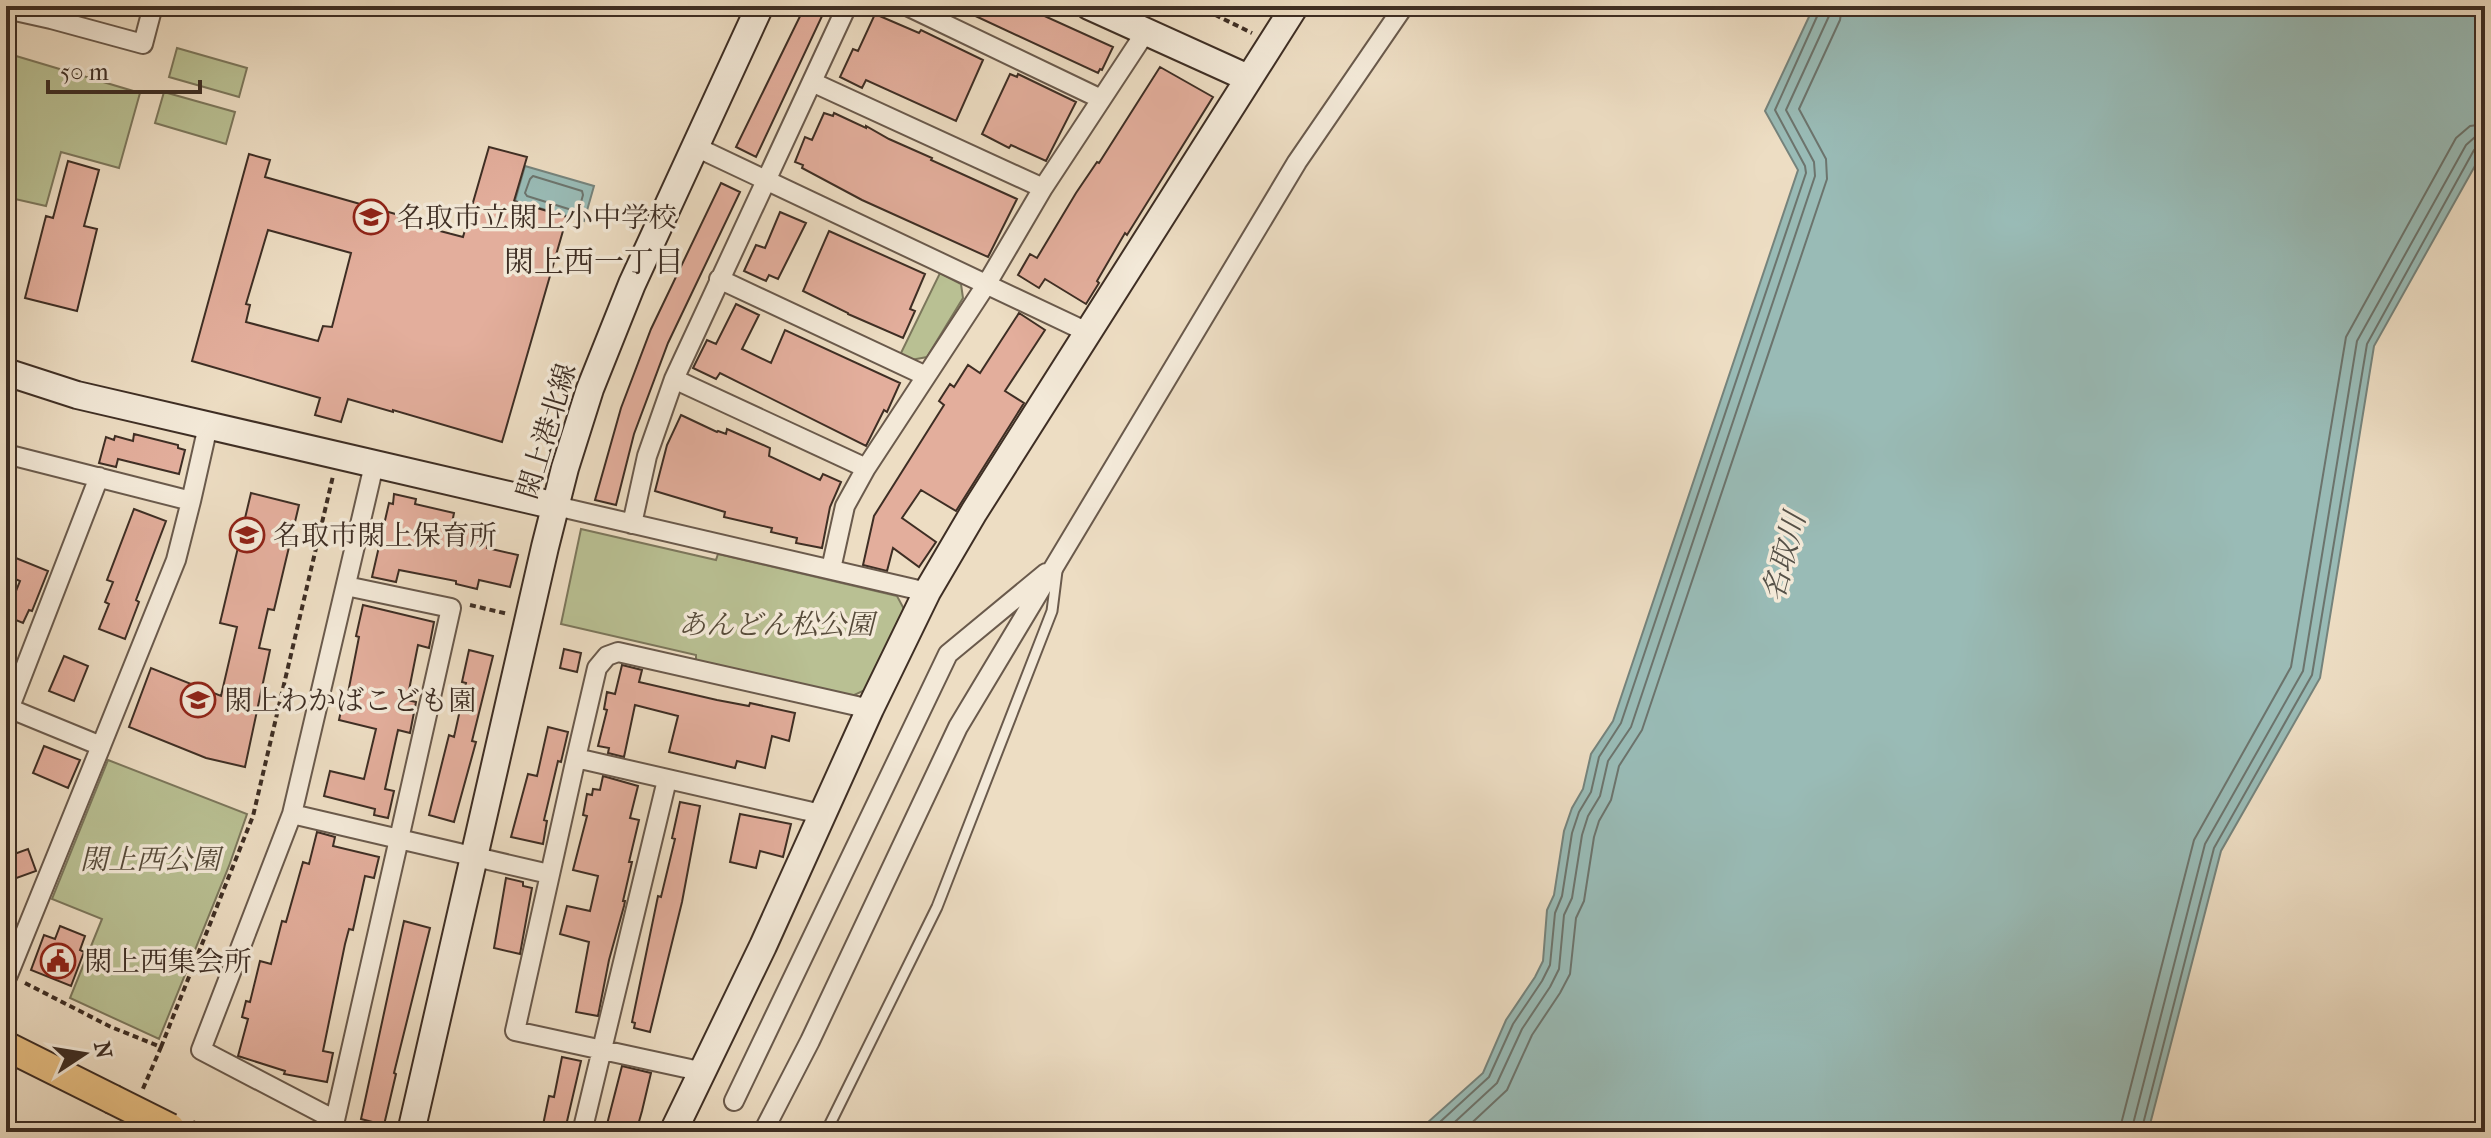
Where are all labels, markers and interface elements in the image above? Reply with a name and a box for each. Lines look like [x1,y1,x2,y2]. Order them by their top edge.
scale bar [48,44,200,94]
text: 50 m [60,58,109,86]
school or university icon: 名取市立閖上小中学校 [352,198,390,236]
place label: 名取市立閖上小中学校 [397,201,677,234]
district label: 閖上西一丁目 [504,245,684,280]
street label: 閖上港北線 [510,359,583,503]
water label: 名取川 [1756,506,1814,605]
school or university icon: 名取市閖上保育所 [228,516,266,554]
place label: 名取市閖上保育所 [273,519,497,552]
park label: あんどん松公園 [678,608,878,641]
school or university icon: 閖上わかばこども園 [179,681,217,719]
place label: 閖上わかばこども園 [224,684,476,717]
park label: 閖上西公園 [80,843,224,876]
public building icon: 閖上西集会所 [39,942,77,980]
place label: 閖上西集会所 [84,945,252,978]
north arrow [44,1014,124,1094]
text: N [88,1039,117,1061]

